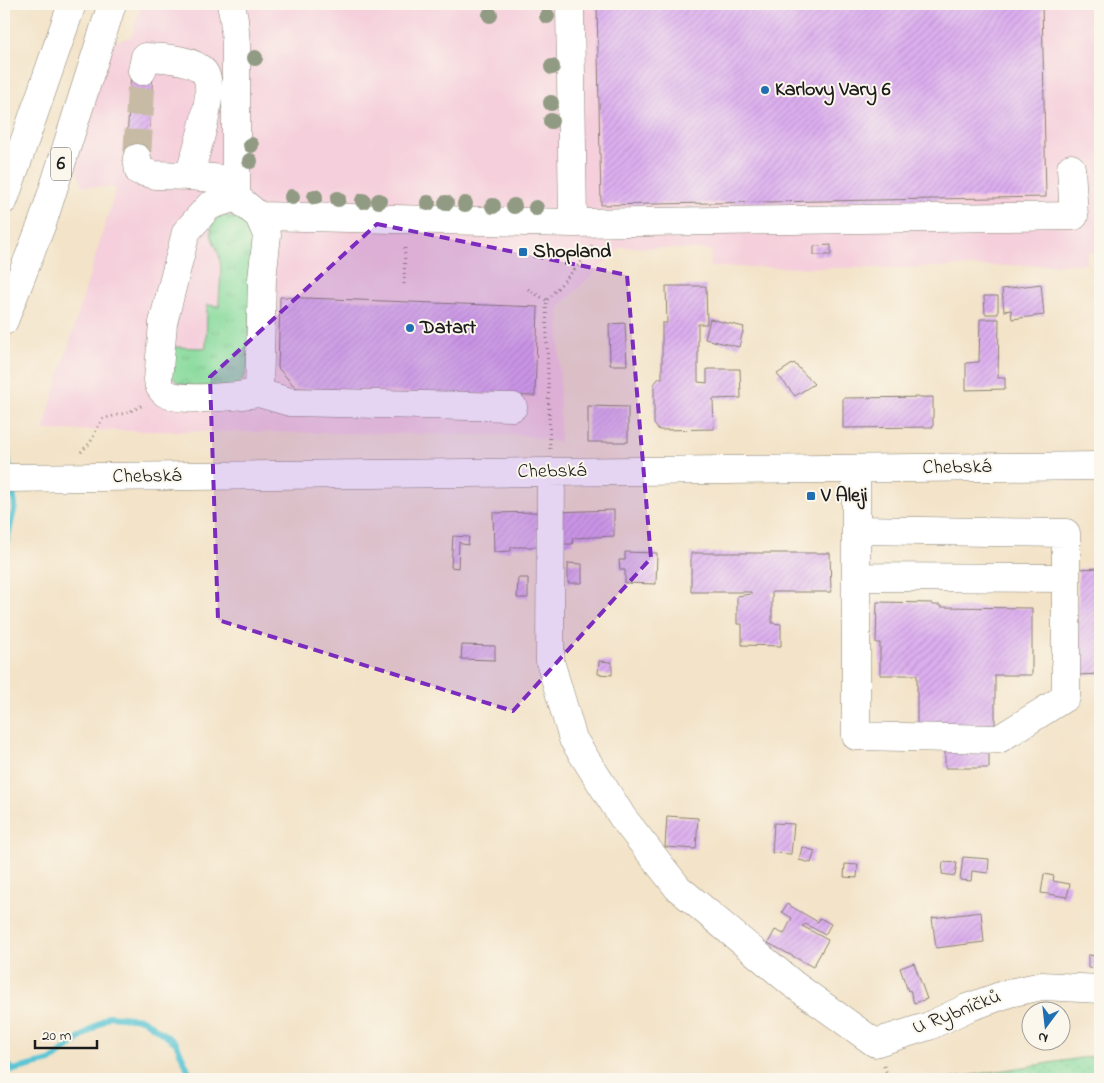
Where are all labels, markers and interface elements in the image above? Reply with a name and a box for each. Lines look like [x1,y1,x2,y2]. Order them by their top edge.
place label: Karlovy Vary 6 [775,76,891,106]
marker: Karlovy Vary 6 [759,84,771,96]
road number: 6 [51,147,71,180]
place label: Shopland [533,238,612,267]
marker: Shopland [517,246,529,258]
place label: Datart [419,314,476,343]
marker: Datart [404,322,416,334]
street label: Chebská [922,453,992,483]
street label: Chebská [517,457,587,487]
street label: Chebská [112,462,182,492]
place label: V Aleji [820,482,868,511]
marker: V Aleji [805,490,817,502]
street label: U Rybníčků [908,983,1006,1043]
north arrow [1022,1000,1072,1050]
scale bar [35,1018,98,1050]
text: 20 m [42,1025,72,1047]
text: N [1036,1026,1050,1048]

